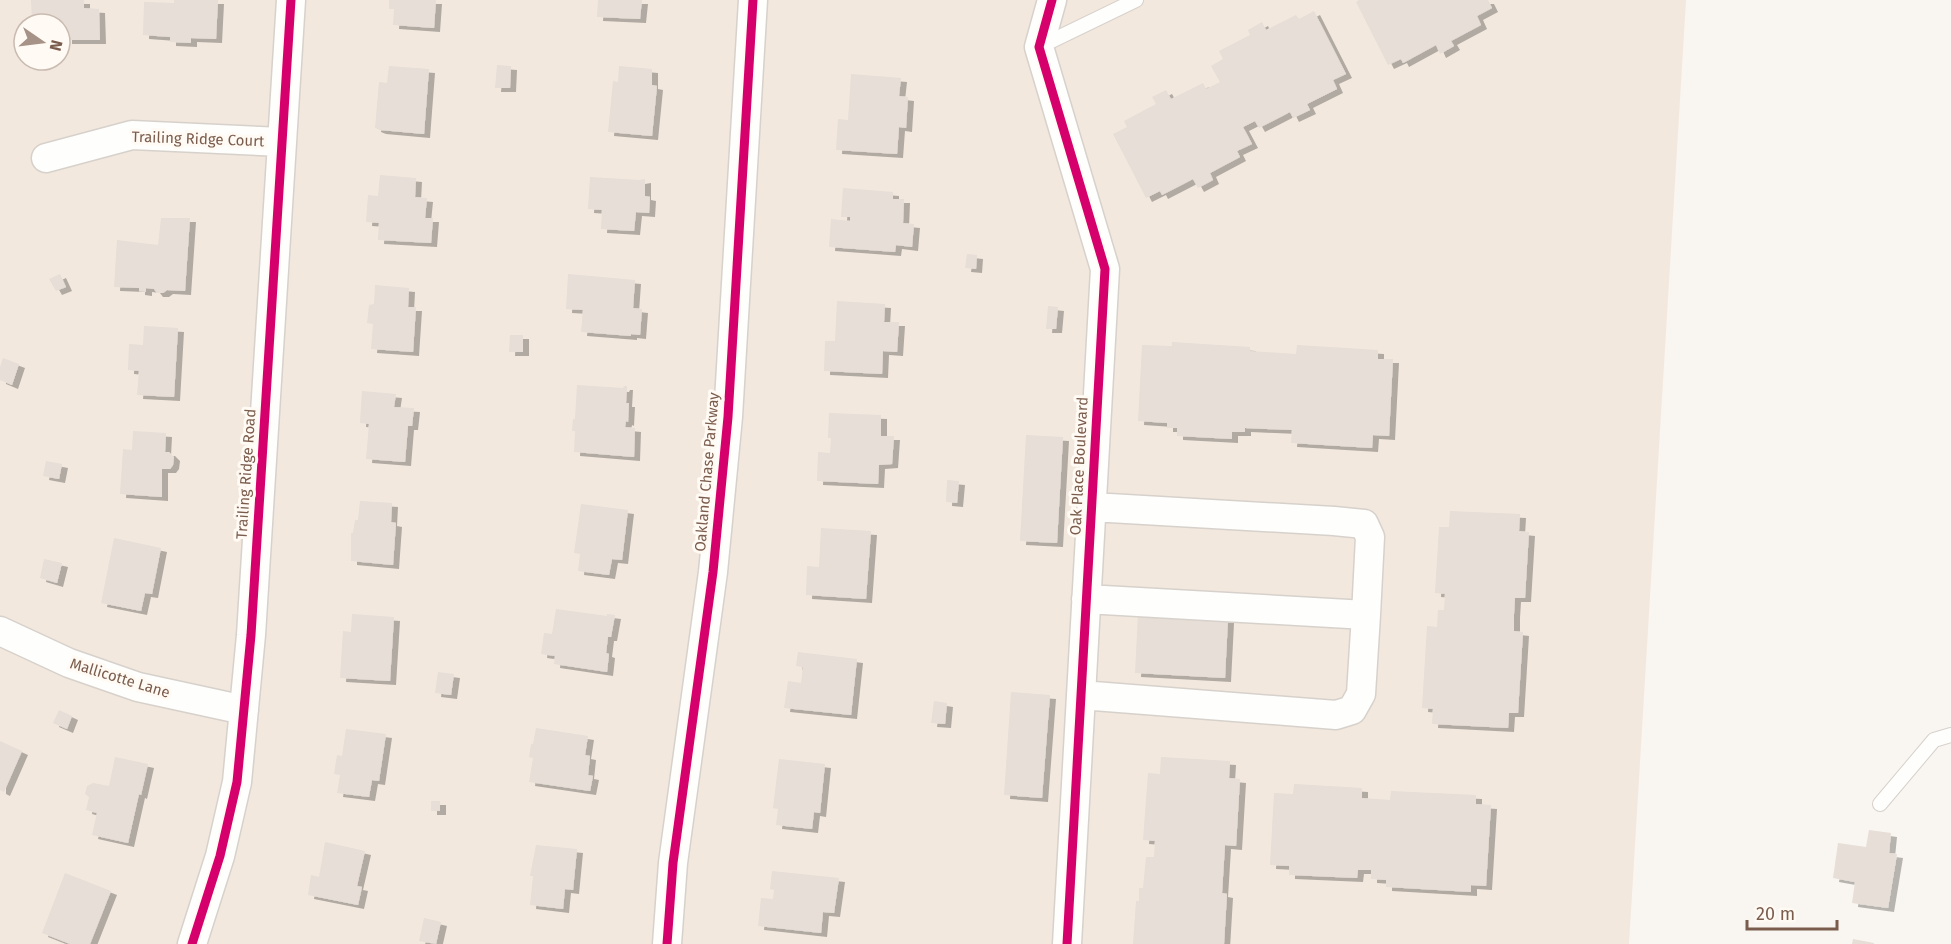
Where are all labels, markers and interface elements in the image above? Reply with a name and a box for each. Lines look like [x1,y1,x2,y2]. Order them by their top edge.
north arrow [12,12,72,72]
text: N [46,38,67,53]
street label: Trailing Ridge Court [131,128,265,150]
street label: Oakland Chase Parkway [691,391,723,552]
street label: Oak Place Boulevard [1066,396,1092,536]
street label: Trailing Ridge Road [232,408,260,540]
street label: Mallicotte Lane [68,654,172,702]
scale bar [1747,893,1837,931]
text: 20 m [1756,903,1795,925]

